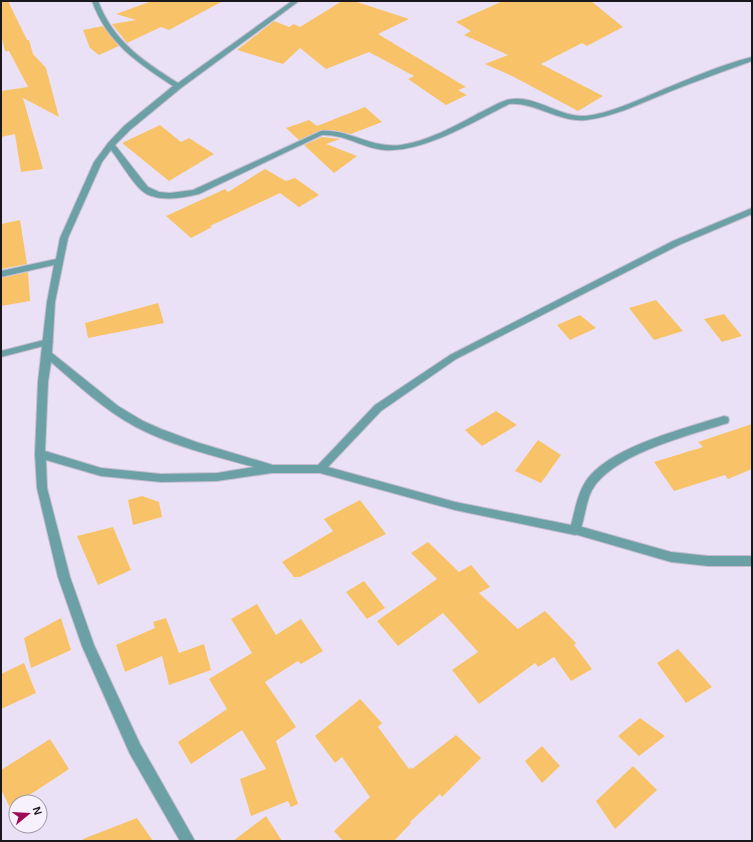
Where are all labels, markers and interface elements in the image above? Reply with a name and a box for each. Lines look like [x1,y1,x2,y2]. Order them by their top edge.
north arrow [8,794,48,834]
text: N [31,805,44,817]

